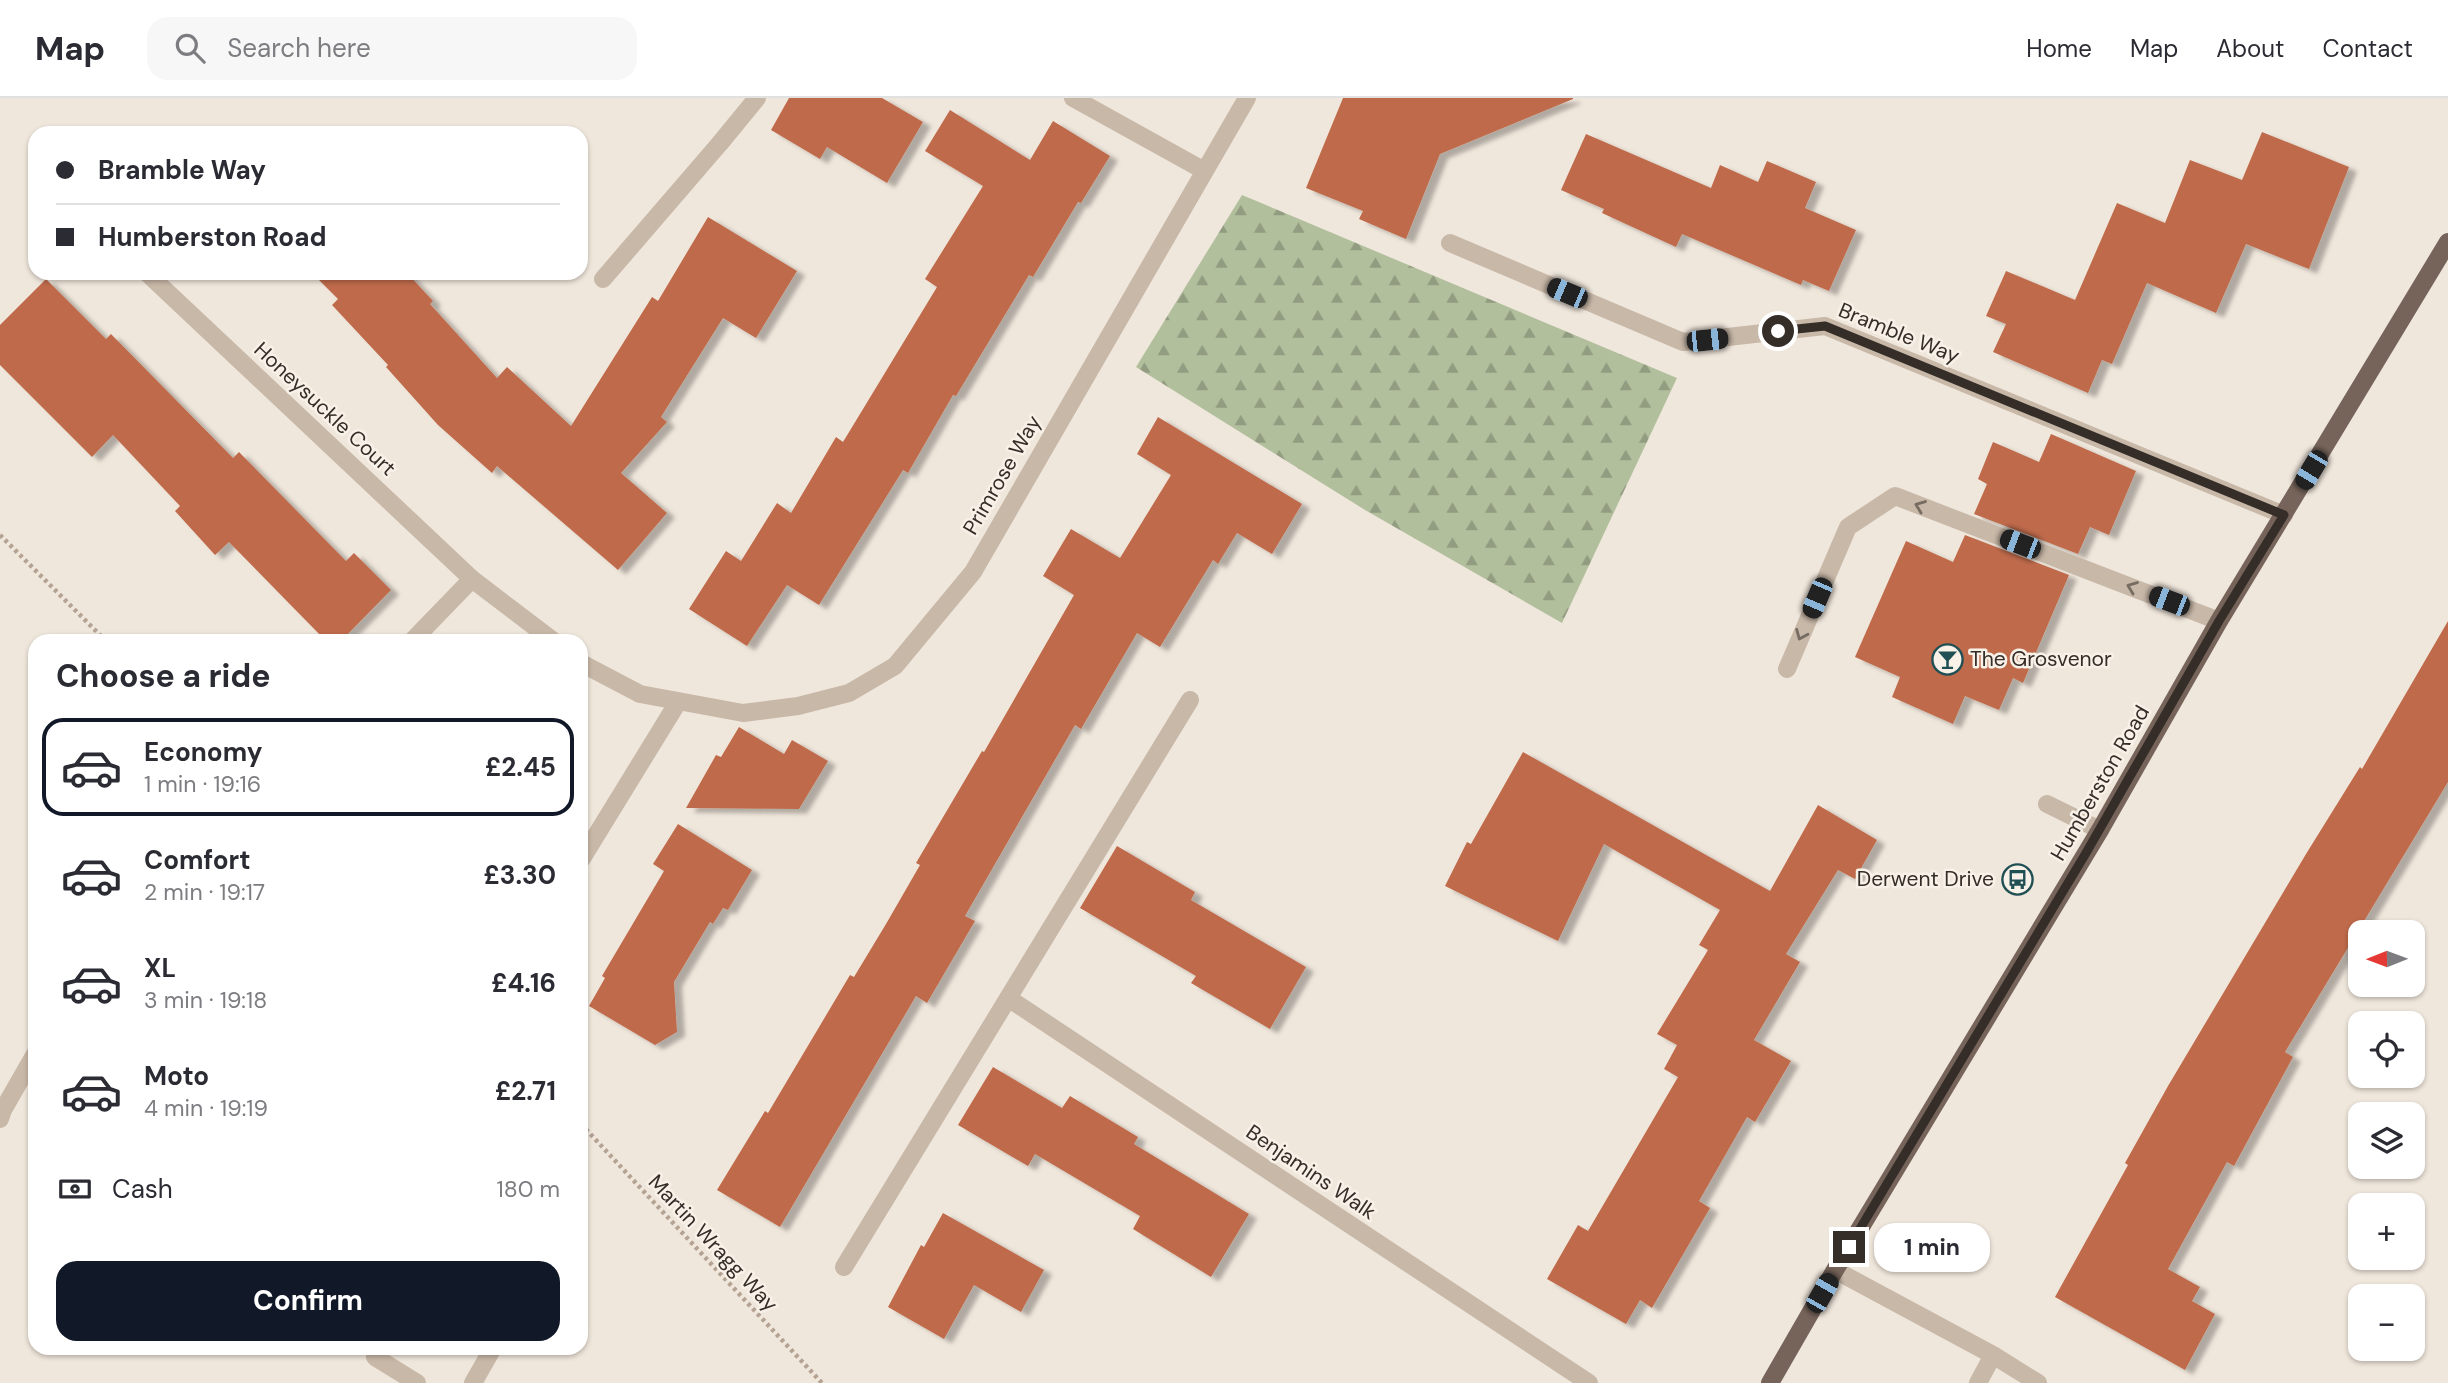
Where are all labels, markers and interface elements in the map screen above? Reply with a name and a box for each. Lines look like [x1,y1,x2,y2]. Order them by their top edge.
search box [147,17,637,80]
text: Map [35,27,105,70]
icon: search [171,29,209,67]
text: Search here [227,31,371,65]
text: Home [2026,33,2092,64]
text: Map [2130,33,2178,64]
text: About [2216,33,2285,64]
text: Contact [2323,33,2413,64]
text: Bramble Way [98,153,266,187]
text: Humberston Road [98,220,327,254]
car [1544,275,1591,311]
street label: Bramble Way [1834,296,1964,370]
route start [1762,315,1794,347]
car [1686,327,1729,353]
street label: Honeysuckle Court [248,336,402,482]
street label: Primrose Way [956,410,1048,540]
car [2292,447,2331,493]
one-way arrow [1915,500,1927,514]
car [1997,527,2044,561]
car [1800,575,1835,621]
one-way arrow [2127,582,2139,596]
car [2146,584,2193,618]
one-way arrow [1795,628,1809,640]
bar icon: The Grosvenor [1930,642,1964,676]
place label: The Grosvenor [1970,645,2112,673]
text: Choose a ride [56,655,271,697]
street label: Humberston Road [2044,700,2156,866]
text: Economy [144,735,262,769]
icon: car [60,736,123,799]
text: £2.45 [485,750,556,784]
text: 1 min · 19:16 [144,769,261,799]
text: Comfort [144,843,250,877]
icon: car [60,844,123,907]
text: £3.30 [483,858,556,892]
bus stop icon: Derwent Drive [2000,862,2034,896]
place label: Derwent Drive [1857,865,1994,893]
text: 2 min · 19:17 [144,877,265,907]
north arrow [2348,920,2426,998]
map controls [2348,920,2425,1361]
text: XL [144,951,176,985]
icon: car [60,952,123,1015]
text: £4.16 [491,966,556,1000]
text: 3 min · 19:18 [144,985,267,1015]
button: locate [2348,1011,2425,1088]
text: Moto [144,1059,209,1093]
icon: car [60,1060,123,1123]
text: £2.71 [495,1074,556,1108]
text: 4 min · 19:19 [144,1093,268,1123]
button: layers [2348,1102,2425,1179]
street label: Benjamins Walk [1241,1118,1382,1226]
street label: Martin Wragg Way [642,1168,784,1318]
icon: cash [56,1170,94,1208]
text: Cash [112,1172,173,1206]
text: 180 m [496,1174,560,1204]
button: + [2348,1193,2425,1270]
callout: 1 min [1874,1222,1989,1272]
route end [1833,1231,1865,1263]
text: 1 min [1904,1232,1960,1262]
button: Confirm [56,1261,560,1341]
car [1803,1270,1842,1316]
button: − [2348,1284,2425,1361]

